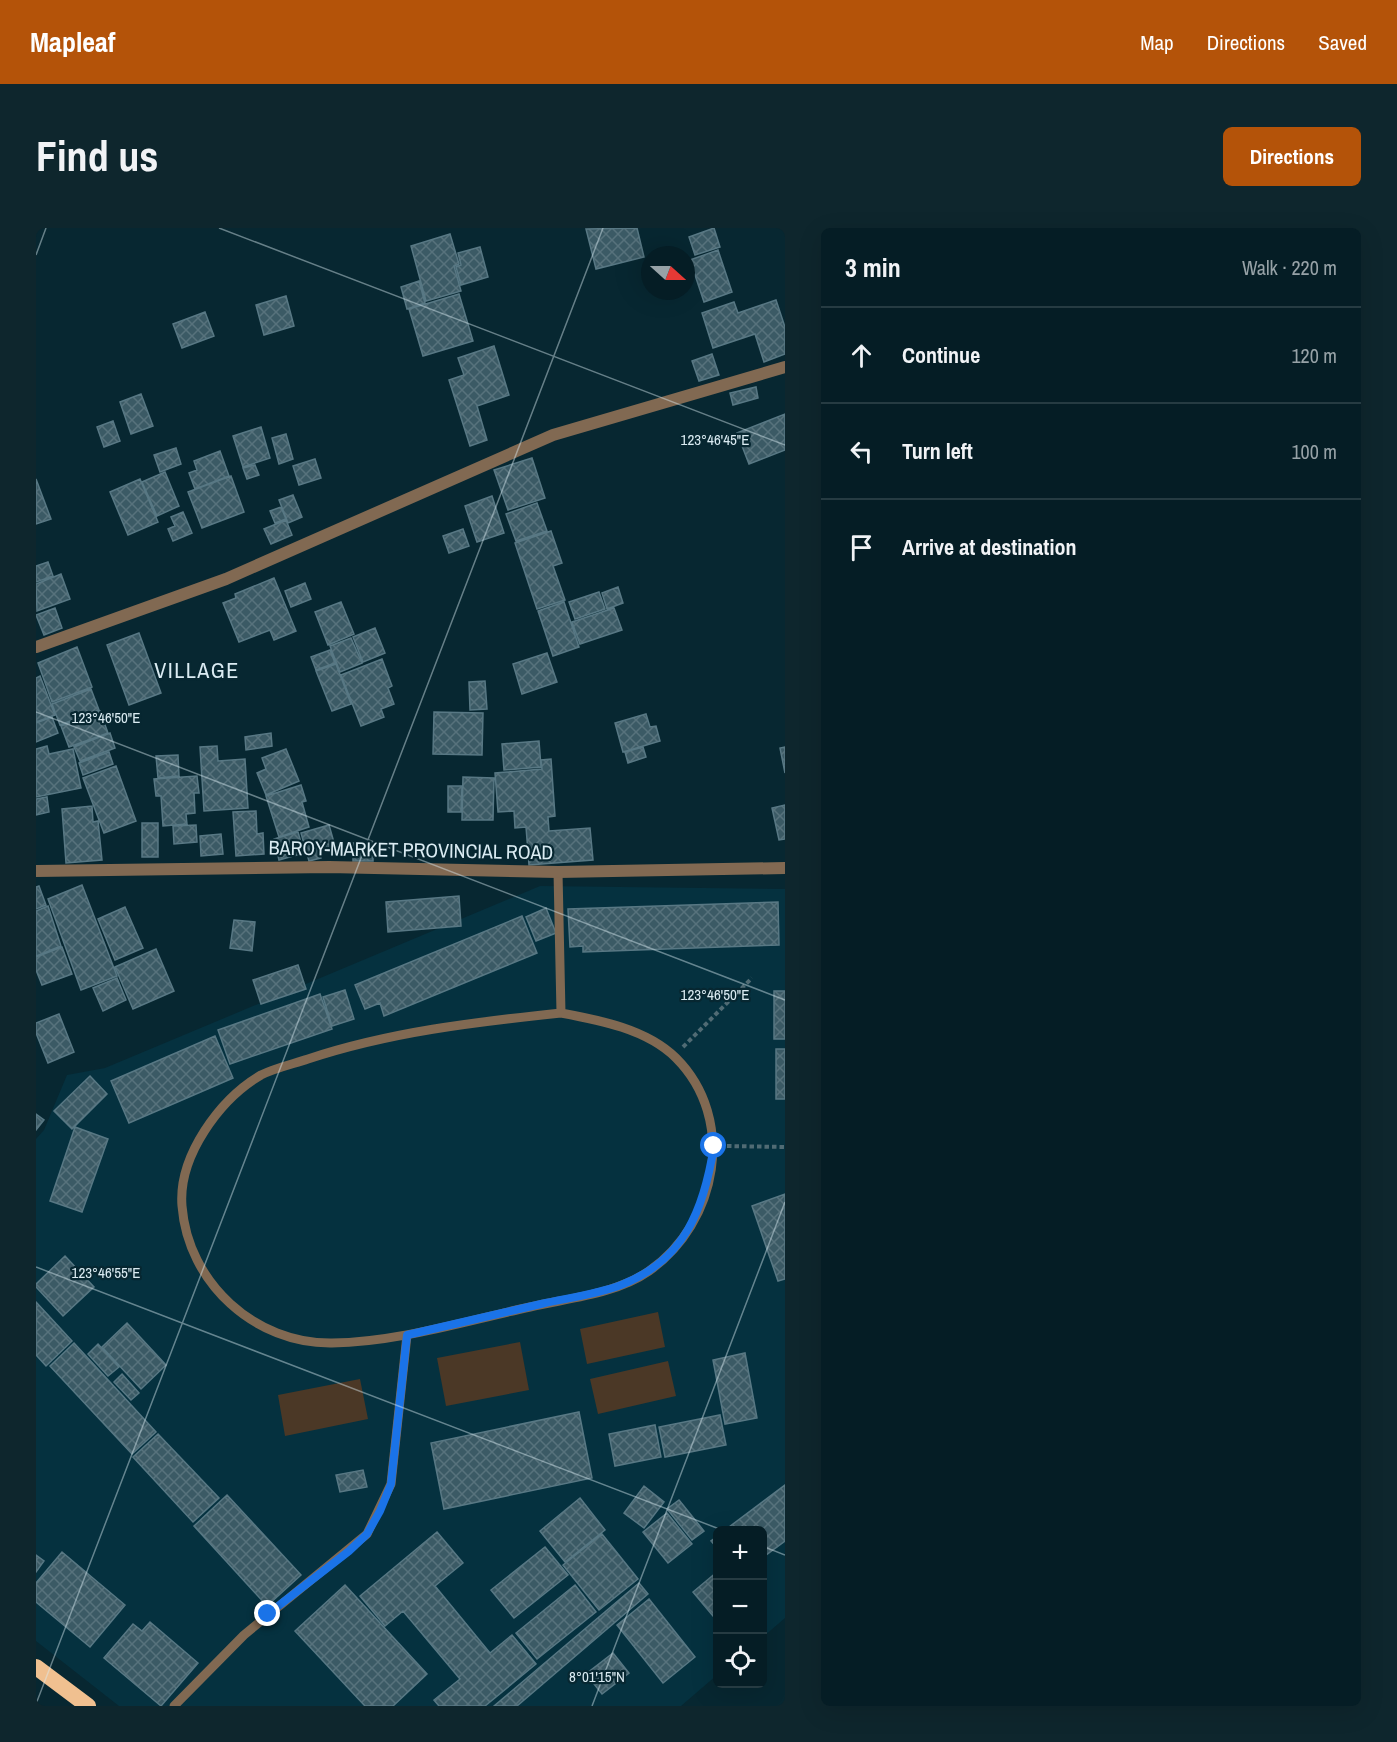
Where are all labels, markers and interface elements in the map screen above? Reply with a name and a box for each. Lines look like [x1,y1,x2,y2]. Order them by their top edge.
text: Mapleaf [30,23,115,61]
text: Map [1140,28,1174,57]
text: Directions [1207,28,1285,57]
text: Saved [1318,28,1367,57]
button: Directions [1223,127,1361,186]
text: Find us [36,128,158,184]
north arrow [641,246,695,300]
text: 3 min [845,250,901,285]
text: Walk · 220 m [1242,254,1337,281]
icon: ahead [845,339,878,372]
text: Continue [902,340,980,370]
text: 120 m [1291,342,1337,369]
text: 123°46'45"E [681,429,749,450]
icon: left [845,435,878,468]
text: Turn left [902,436,973,466]
text: 100 m [1291,438,1337,465]
icon: arrive [845,531,878,564]
text: Arrive at destination [902,532,1076,562]
district label: VILLAGE [154,655,240,685]
text: 123°46'50"E [72,707,140,728]
street label: BAROY-MARKET PROVINCIAL ROAD [268,834,554,865]
text: 123°46'50"E [681,984,749,1005]
route start [700,1132,726,1158]
text: 123°46'55"E [72,1262,140,1283]
map controls [713,1526,767,1688]
button: + [713,1526,767,1580]
button: − [713,1580,767,1634]
route end [254,1600,280,1626]
button: locate [713,1634,767,1688]
text: 8°01'15"N [569,1666,625,1687]

